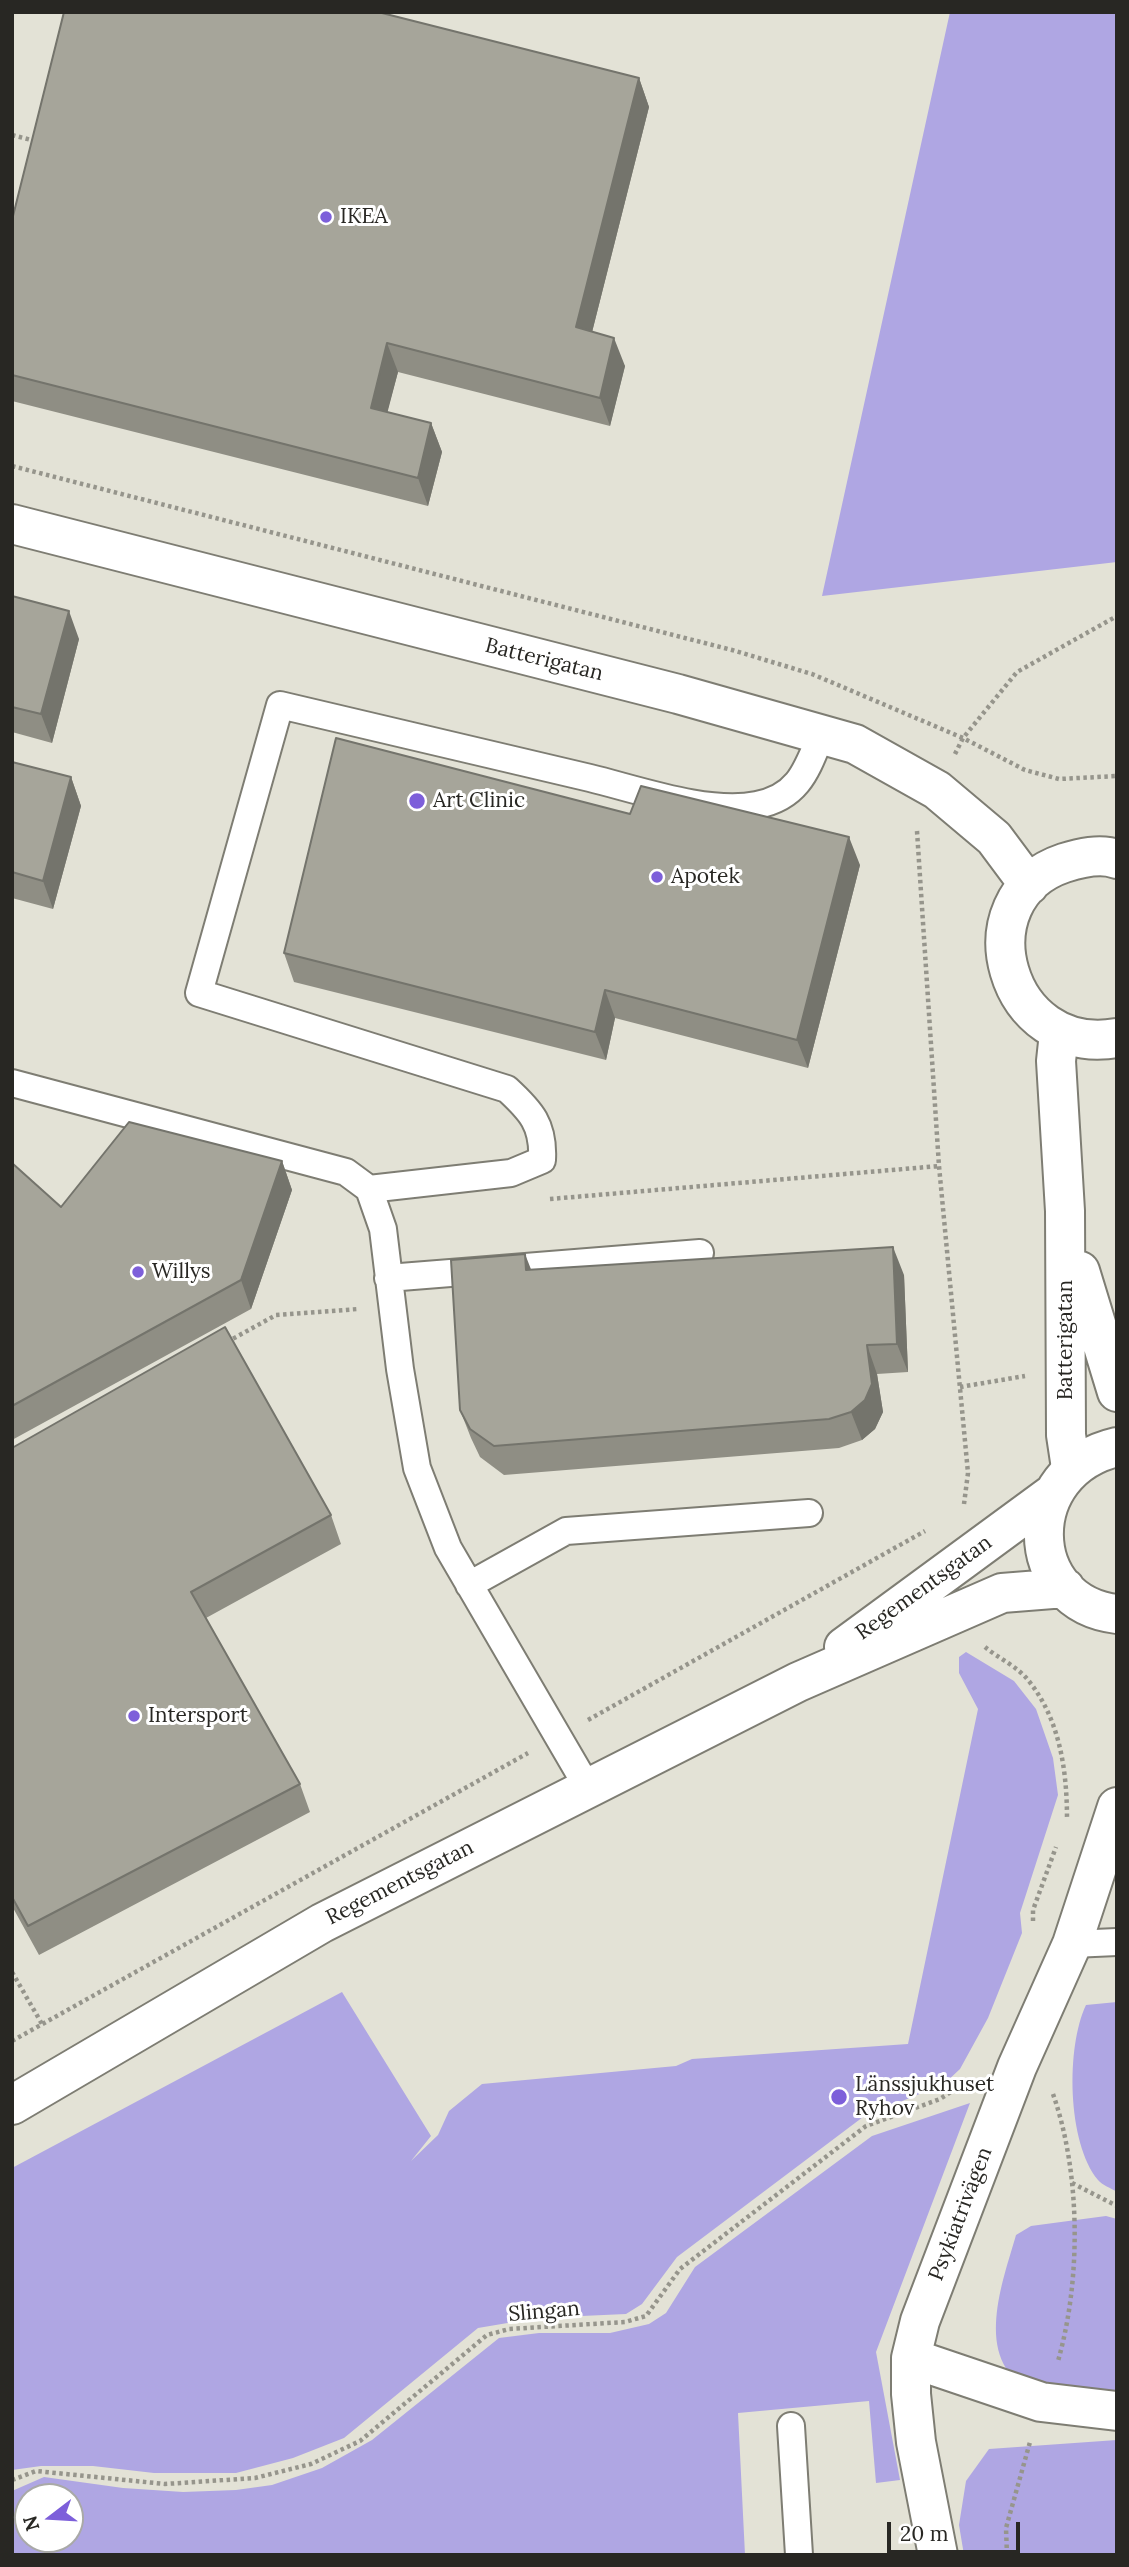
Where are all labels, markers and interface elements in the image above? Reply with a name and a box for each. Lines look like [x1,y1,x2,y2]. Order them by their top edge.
place label: IKEA [340,204,388,230]
marker: IKEA [318,209,334,225]
street label: Batterigatan [482,633,606,687]
place label: Art Clinic [433,788,525,814]
marker: Art Clinic [407,791,427,811]
place label: Apotek [671,864,740,890]
marker: Apotek [649,869,665,885]
place label: Willys [152,1259,211,1285]
marker: Willys [130,1264,146,1280]
street label: Batterigatan [1053,1280,1079,1400]
street label: Regementsgatan [851,1530,997,1646]
place label: Intersport [148,1703,248,1729]
marker: Intersport [126,1708,142,1724]
street label: Regementsgatan [322,1835,478,1931]
place label: Länssjukhuset Ryhov [855,2072,994,2122]
marker: Länssjukhuset Ryhov [829,2087,849,2107]
street label: Psykiatrivägen [924,2144,998,2284]
street label: Slingan [507,2296,581,2328]
north arrow [14,2483,84,2553]
scale bar [891,2508,1024,2552]
text: N [17,2513,44,2534]
text: 20 m [900,2520,949,2547]

